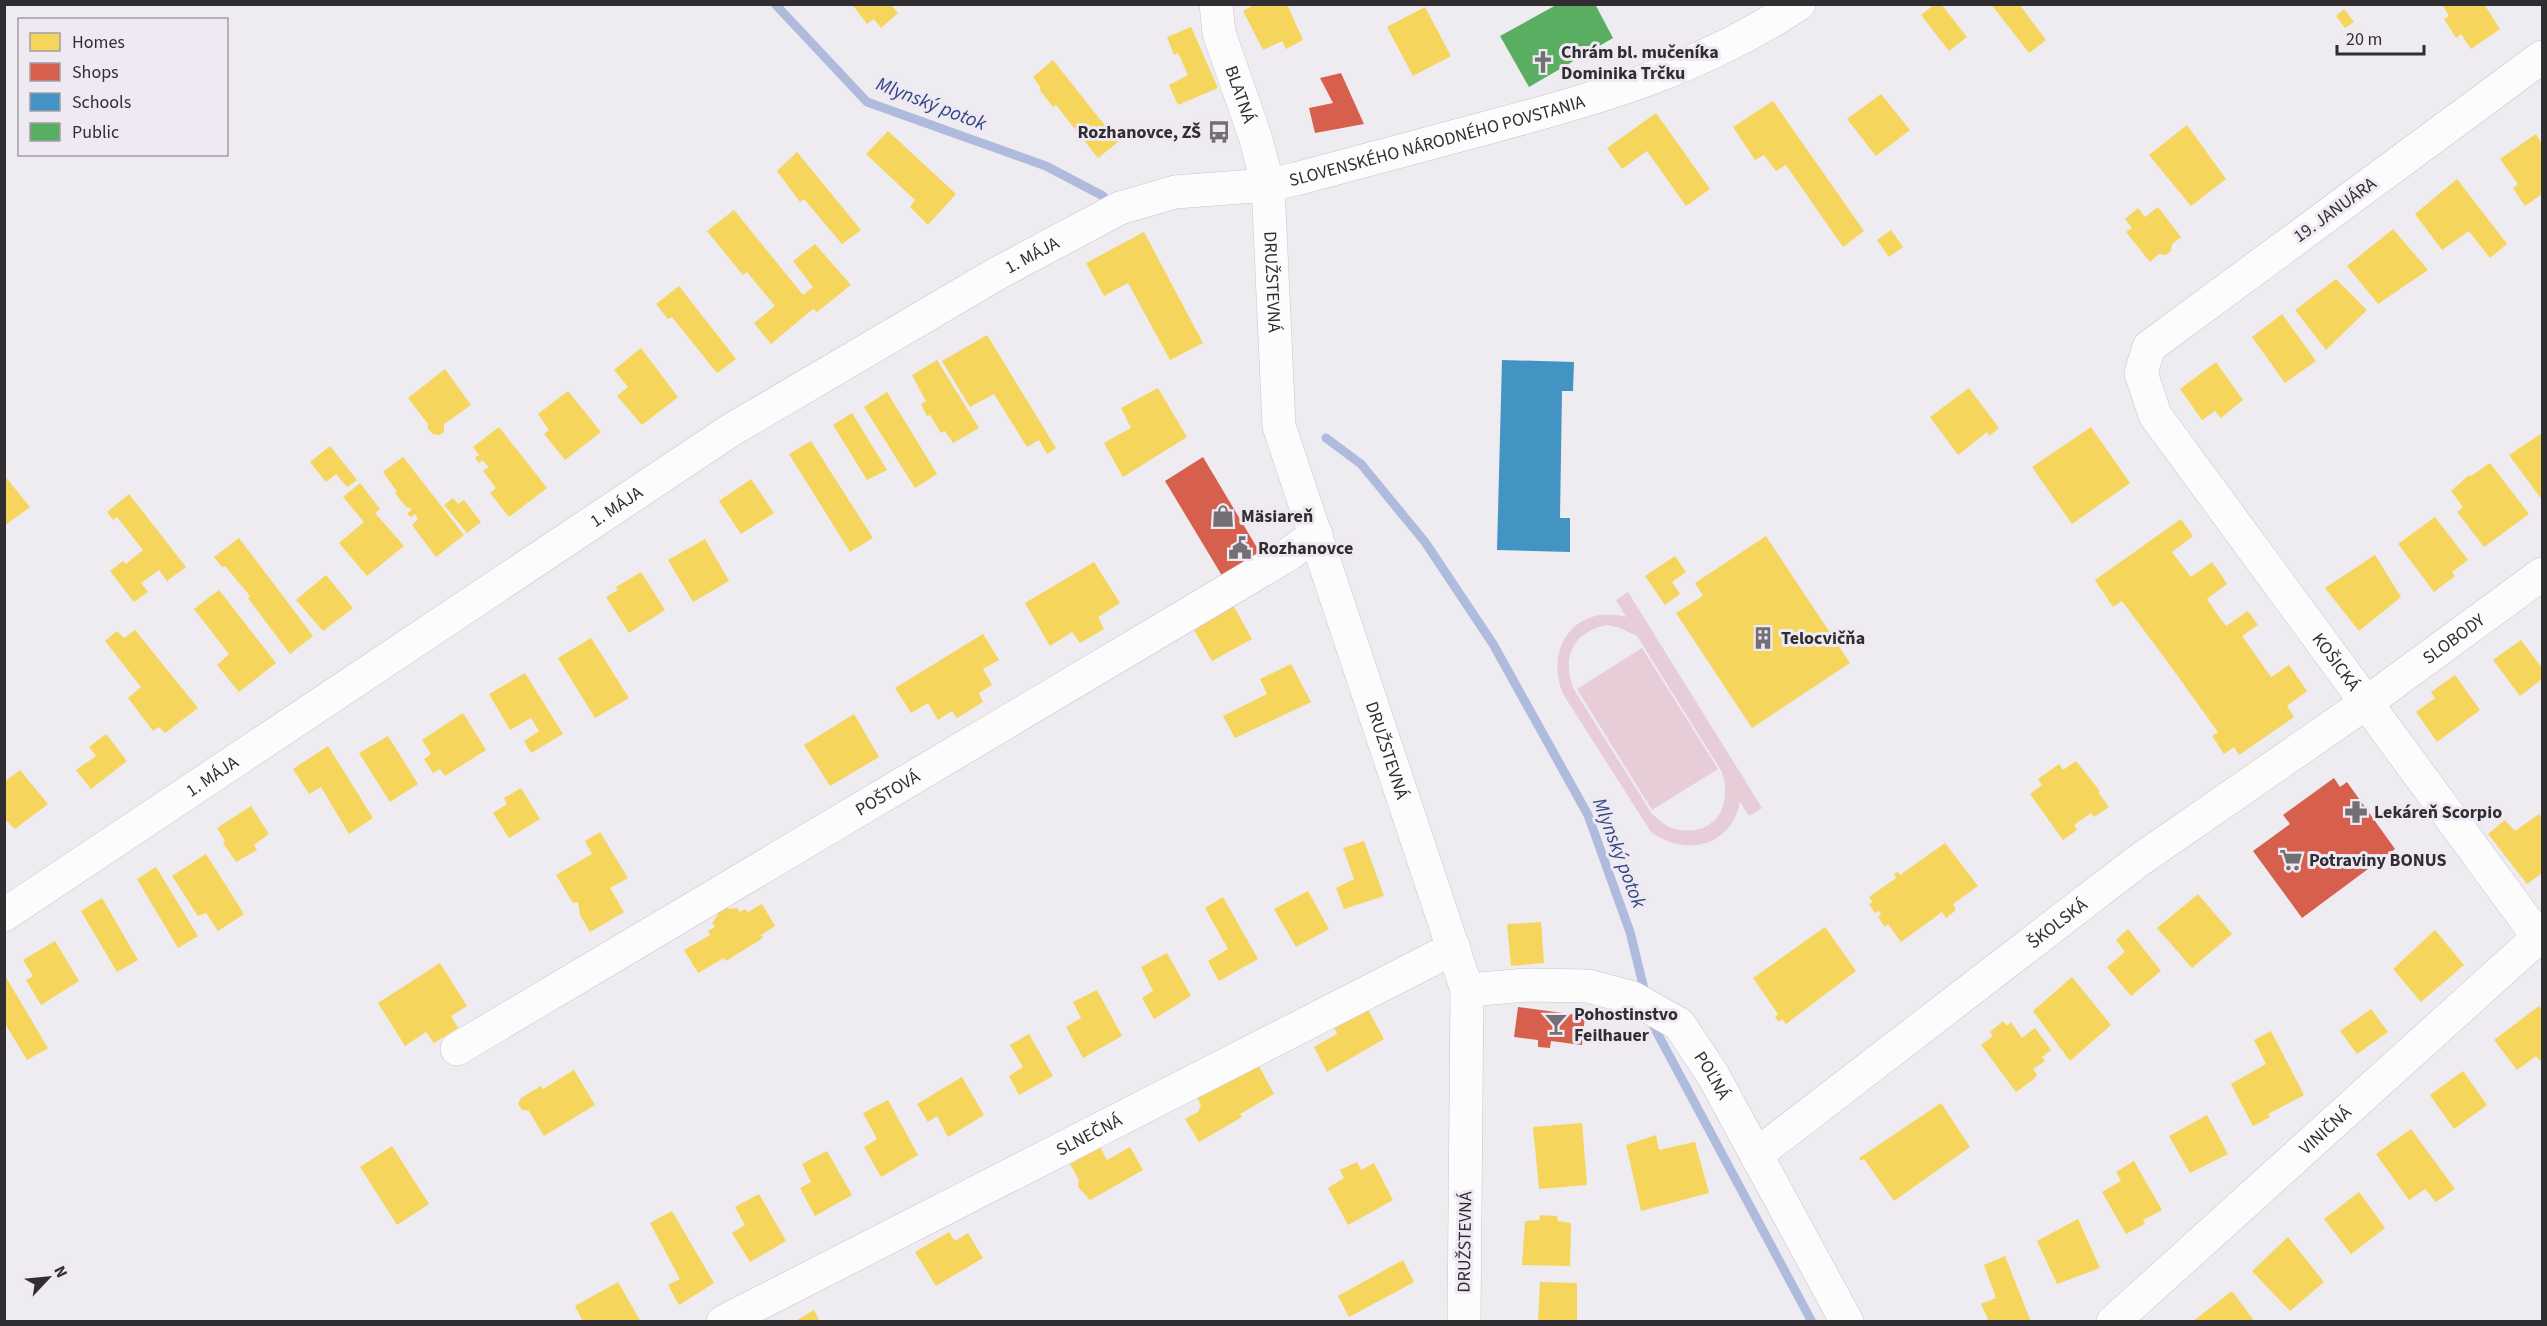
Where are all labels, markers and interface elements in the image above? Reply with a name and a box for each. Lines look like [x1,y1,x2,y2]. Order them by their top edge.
legend [18,18,228,156]
scale bar [2337,18,2424,56]
text: 20 m [2346,27,2382,52]
text: Homes [72,30,125,55]
place label: Chrám bl. mučeníka Dominika Trčku [1561,40,1719,86]
church icon: Chrám bl. mučeníka Dominika Trčku [1530,49,1556,75]
text: Shops [72,60,119,85]
street label: BLATNÁ [1219,62,1262,127]
water label: Mlynský potok [872,70,991,138]
street label: SLOVENSKÉHO NÁRODNÉHO POVSTANIA [1287,89,1588,193]
text: Schools [72,90,131,115]
bus stop icon: Rozhanovce, ZŠ [1206,119,1232,145]
text: Public [72,120,119,145]
place label: Rozhanovce, ZŠ [1077,120,1201,145]
street label: 19. JANUÁRA [2288,171,2382,249]
street label: 1. MÁJA [1000,230,1064,280]
street label: DRUŽSTEVNÁ [1258,231,1287,333]
street label: 1. MÁJA [585,480,648,533]
shop icon: Mäsiareň [1210,503,1236,529]
place label: Mäsiareň [1241,504,1313,529]
public building icon: Rozhanovce [1227,535,1253,561]
place label: Rozhanovce [1258,536,1353,561]
street label: SLOBODY [2417,607,2490,670]
building icon: Telocvičňa [1750,625,1776,651]
place label: Telocvičňa [1781,626,1865,651]
street label: KOŠICKÁ [2306,627,2366,696]
street label: DRUŽSTEVNÁ [1359,698,1415,802]
street label: 1. MÁJA [181,750,243,803]
street label: POŠTOVÁ [851,764,925,822]
water label: Mlynský potok [1585,794,1653,913]
pharmacy icon: Lekáreň Scorpio [2343,799,2369,825]
place label: Lekáreň Scorpio [2374,800,2502,825]
supermarket icon: Potraviny BONUS [2278,847,2304,873]
place label: Potraviny BONUS [2309,848,2447,873]
street label: ŠKOLSKÁ [2022,892,2093,954]
place label: Pohostinstvo Feilhauer [1574,1002,1678,1048]
bar icon: Pohostinstvo Feilhauer [1543,1011,1569,1037]
street label: POĽNÁ [1688,1046,1737,1104]
street label: VINIČNÁ [2294,1100,2357,1160]
street label: SLNEČNÁ [1051,1107,1126,1162]
street label: DRUŽSTEVNÁ [1452,1191,1478,1293]
north arrow [18,1248,78,1308]
text: N [48,1262,73,1281]

